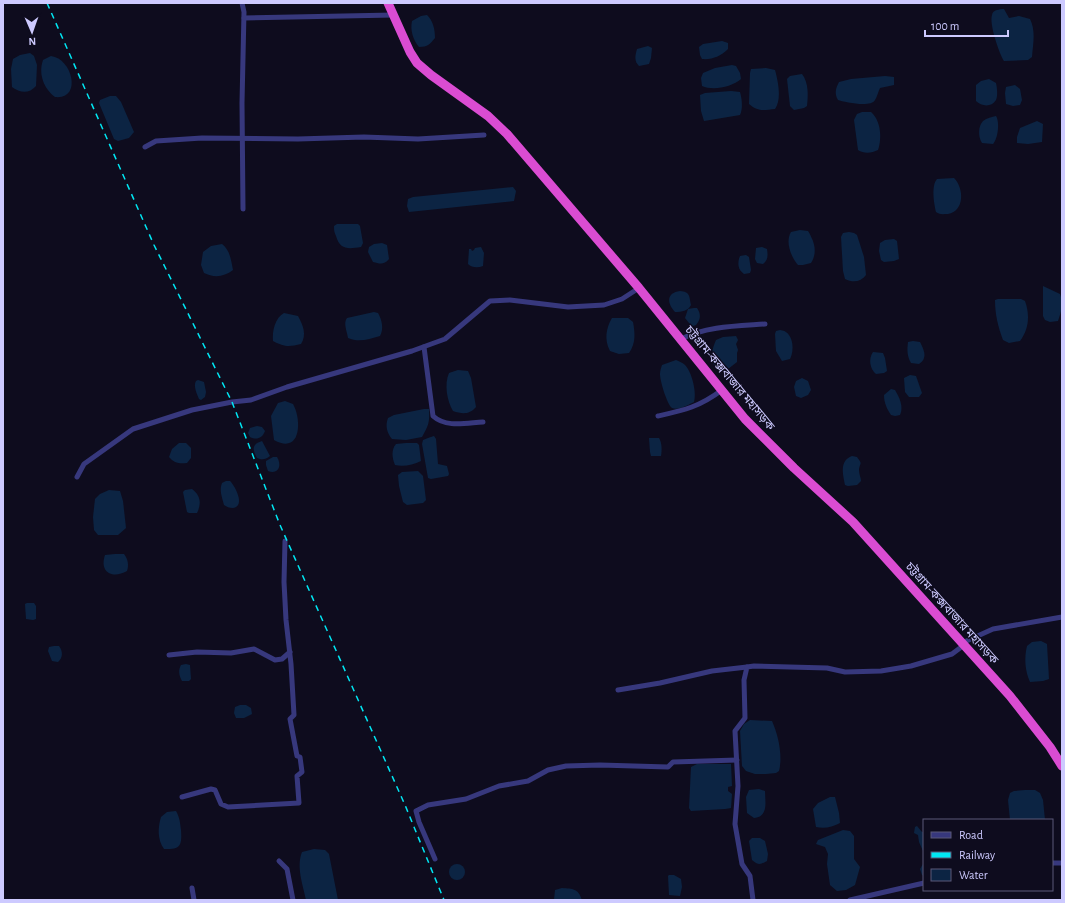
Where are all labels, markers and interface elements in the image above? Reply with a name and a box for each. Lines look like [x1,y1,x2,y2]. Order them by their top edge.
north arrow [12,12,52,52]
scale bar [925,12,1008,38]
text: 100 m [931,20,959,32]
text: N [28,36,36,47]
street label: চট্টগ্রাম-কক্সবাজার মহাসড়ক [682,322,779,433]
street label: চট্টগ্রাম-কক্সবাজার মহাসড়ক [902,558,1002,667]
legend [923,819,1053,891]
text: Road [959,829,983,841]
text: Railway [959,849,995,862]
text: Water [959,869,988,881]

